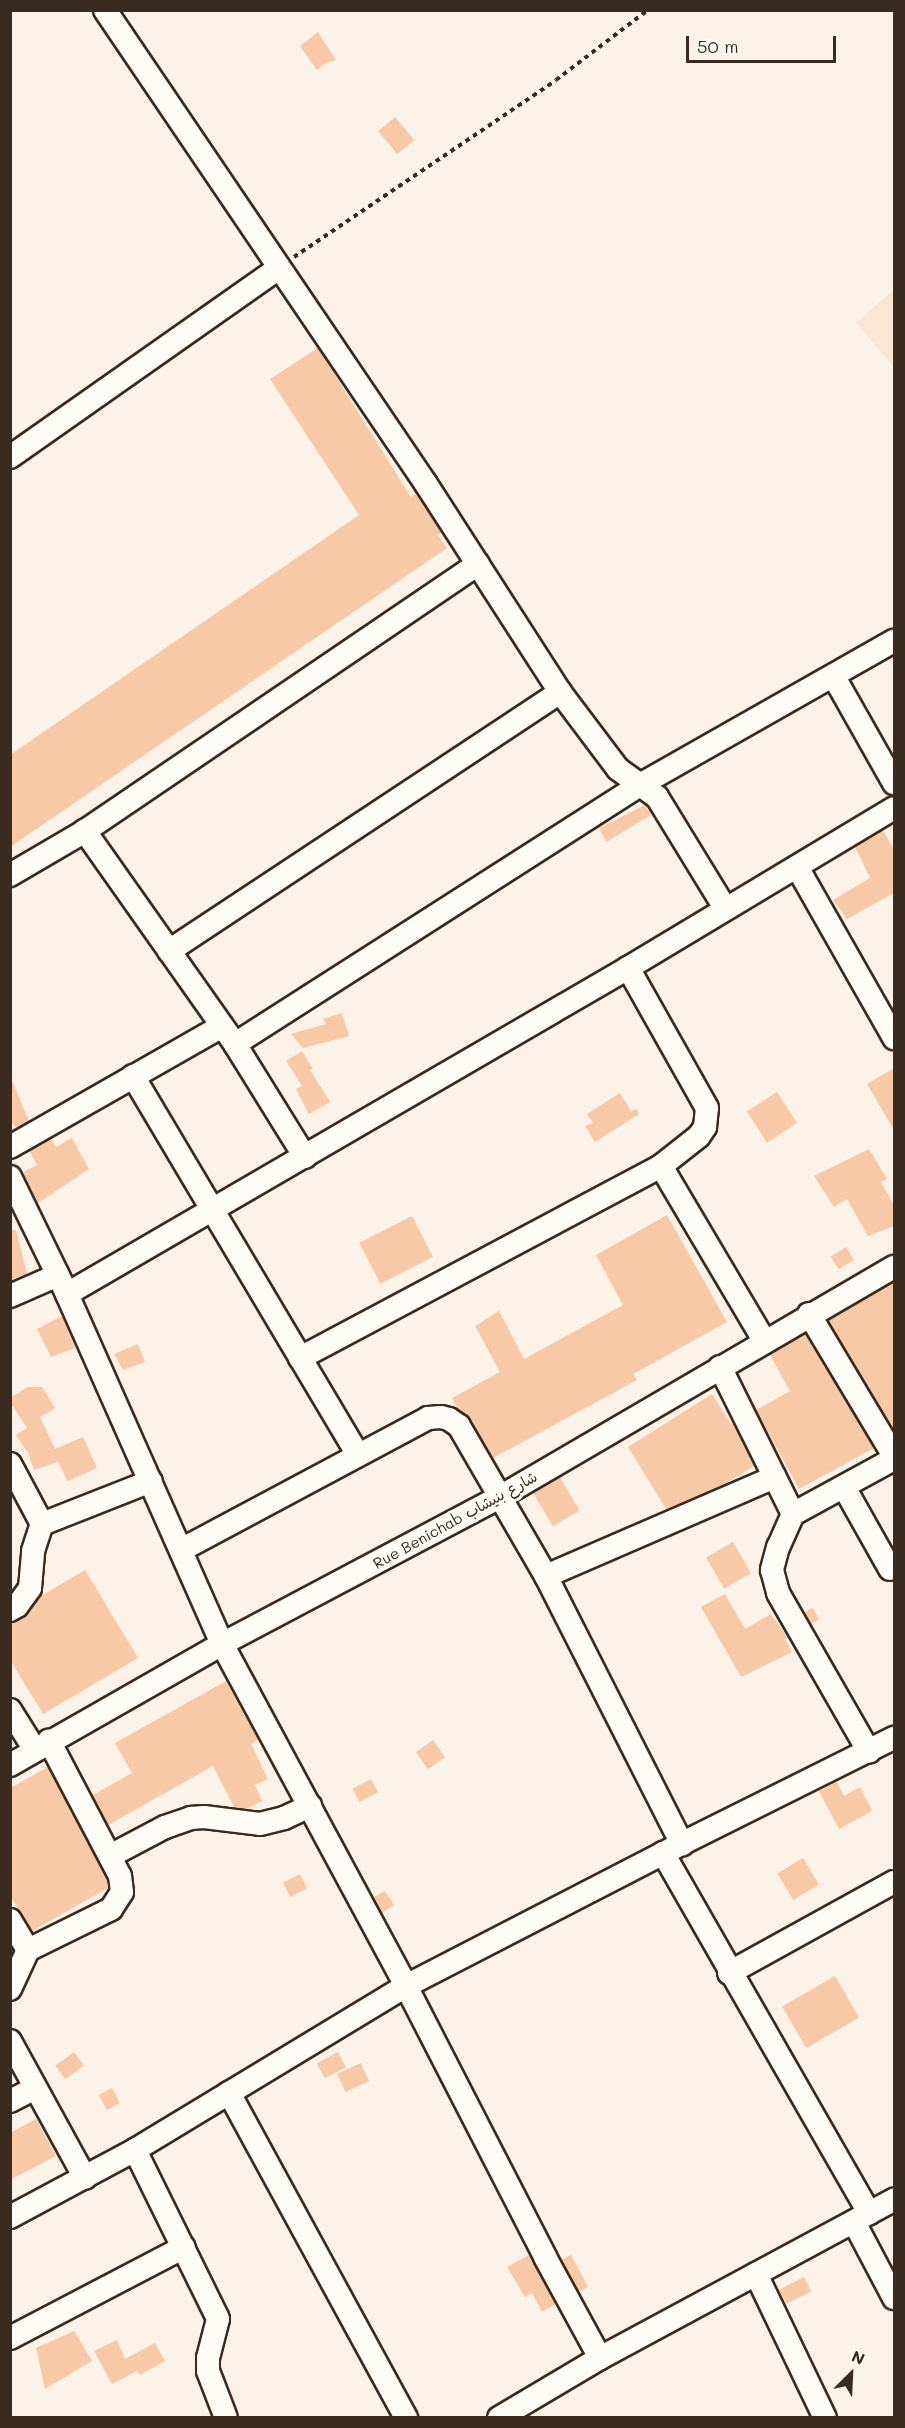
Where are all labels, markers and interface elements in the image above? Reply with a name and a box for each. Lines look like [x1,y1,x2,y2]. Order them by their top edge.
scale bar [689,24,839,62]
text: 50 m [697,34,739,58]
street label: Rue Benichab شارع بنيشاب [370,1467,540,1573]
north arrow [821,2344,881,2404]
text: N [849,2345,868,2369]

